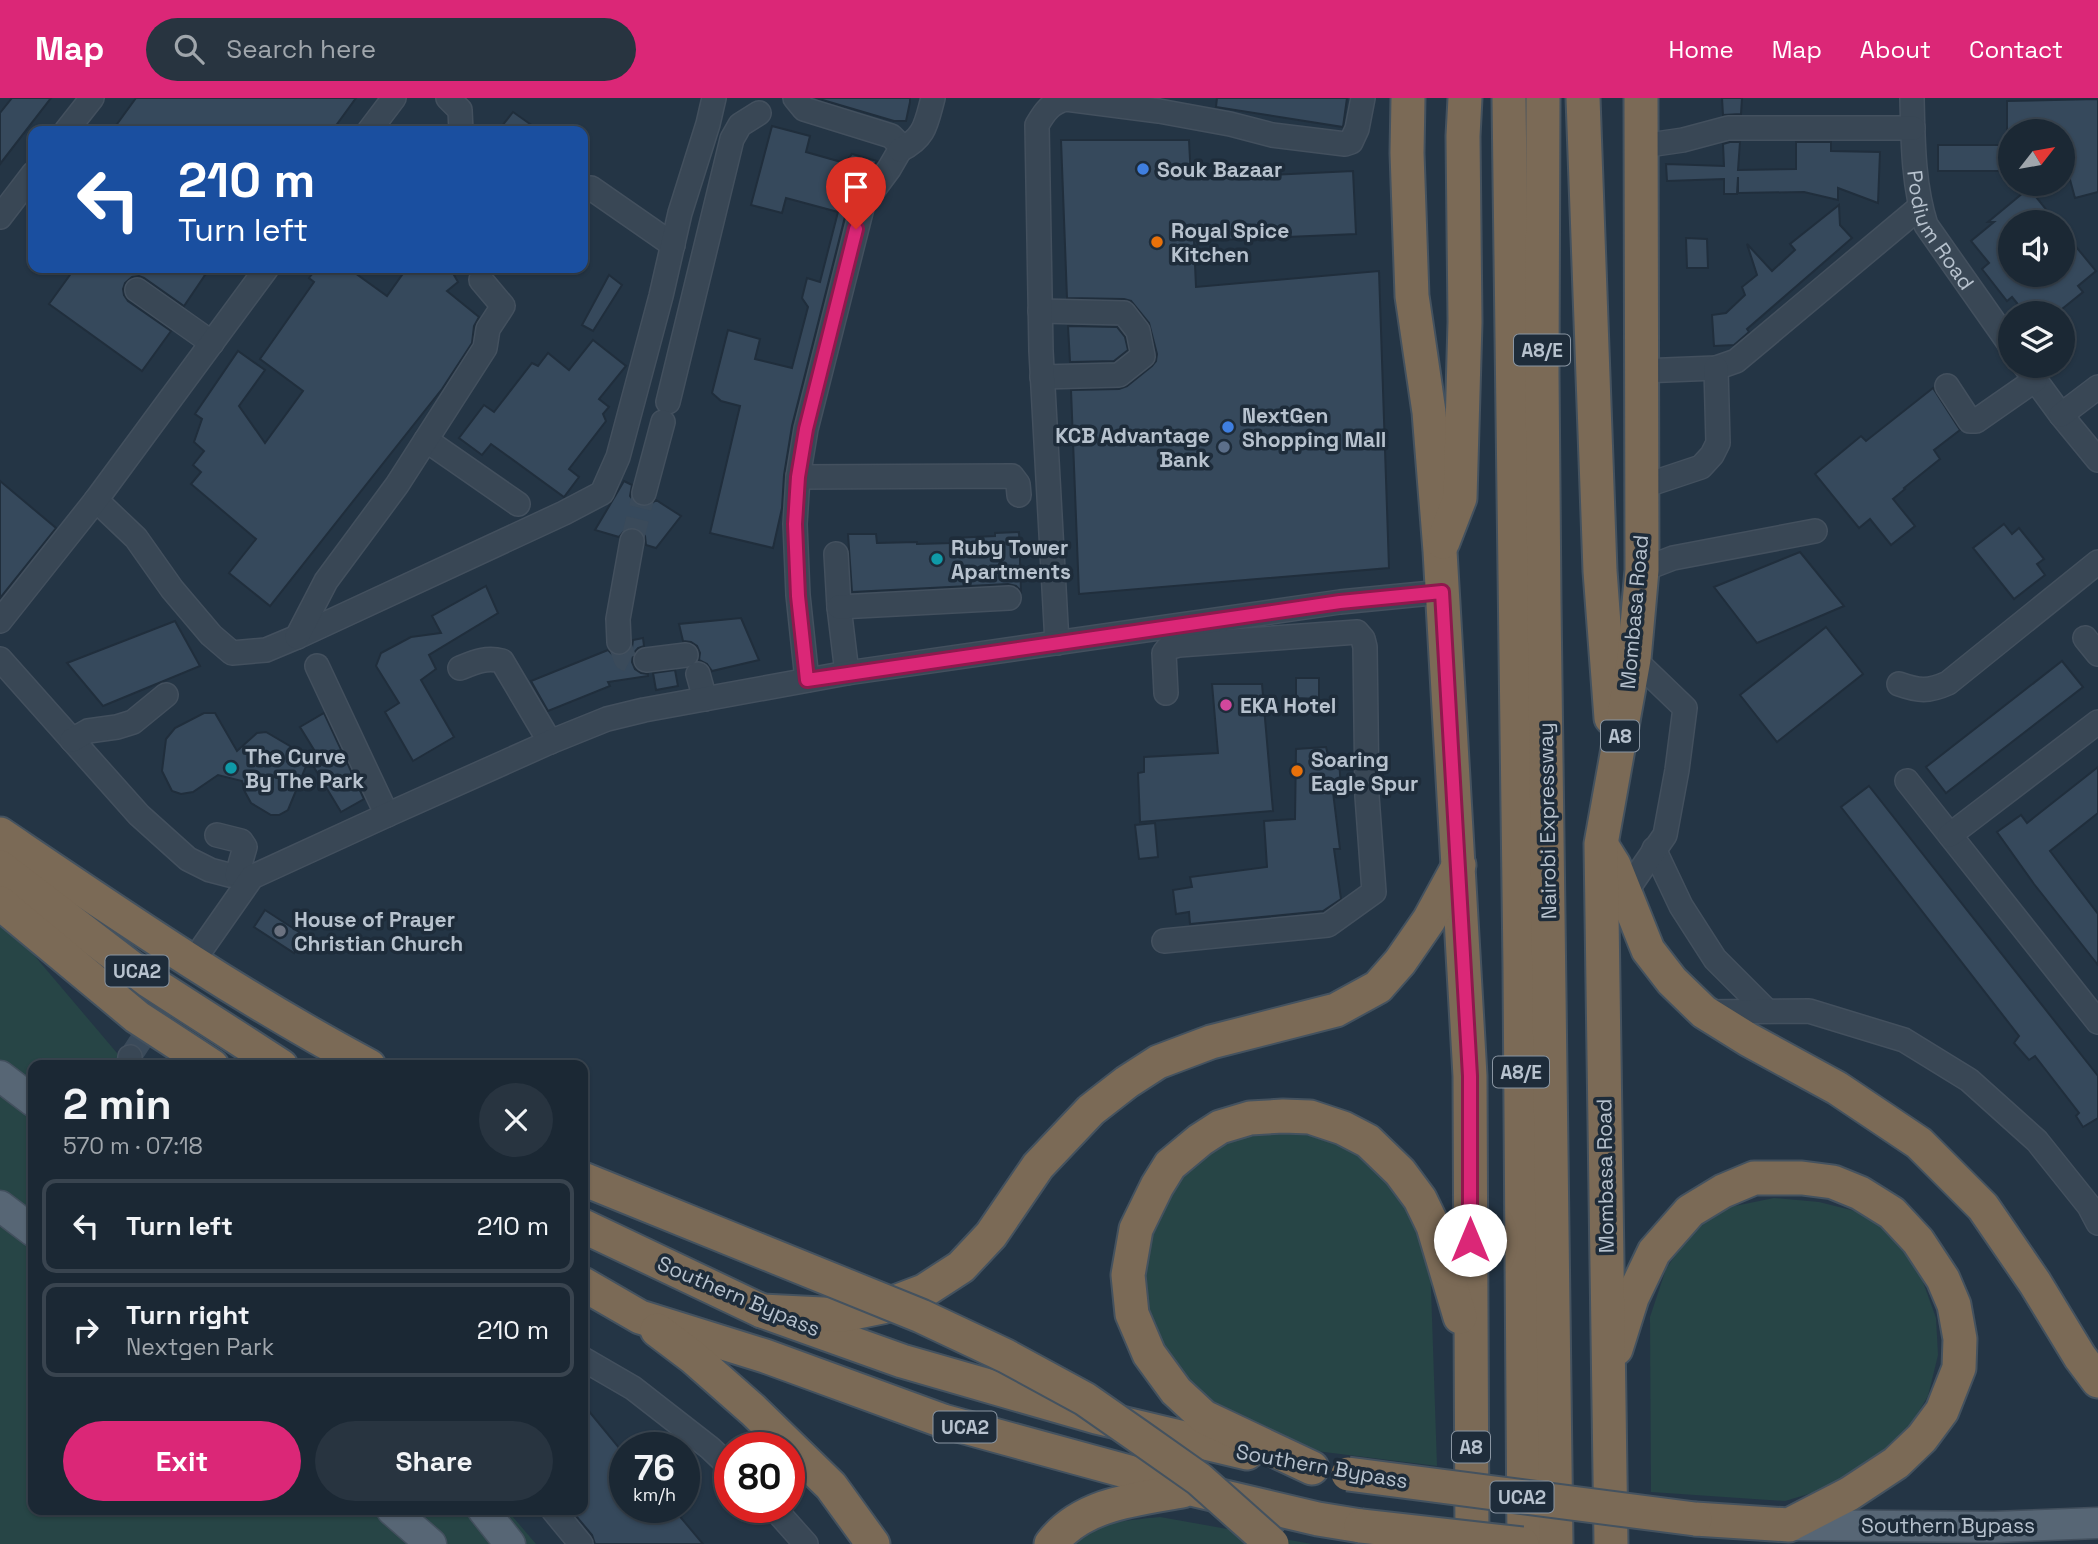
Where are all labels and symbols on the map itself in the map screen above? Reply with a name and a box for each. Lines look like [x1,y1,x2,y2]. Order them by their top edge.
north arrow [1998,119,2076,196]
place label: Souk Bazaar [1157,156,1282,183]
pin [826,157,886,229]
marker: Souk Bazaar [1135,161,1151,177]
street label: Podium Road [1902,168,1981,295]
place label: Royal Spice Kitchen [1171,217,1289,268]
marker: Royal Spice Kitchen [1149,234,1165,250]
road number: A8/E [1514,334,1570,366]
place label: NextGen Shopping Mall [1242,402,1386,453]
marker: NextGen Shopping Mall [1220,419,1236,435]
place label: KCB Advantage Bank [1055,422,1210,473]
marker: KCB Advantage Bank [1216,439,1232,455]
place label: Ruby Tower Apartments [951,534,1071,585]
street label: Mombasa Road [1614,534,1654,690]
marker: Ruby Tower Apartments [929,551,945,567]
place label: EKA Hotel [1240,692,1336,719]
marker: EKA Hotel [1218,697,1234,713]
road number: A8 [1601,720,1639,751]
street label: Nairobi Expressway [1532,722,1562,920]
place label: The Curve By The Park [245,743,364,794]
place label: Soaring Eagle Spur [1311,746,1418,797]
marker: The Curve By The Park [223,760,239,776]
marker: Soaring Eagle Spur [1289,763,1305,779]
place label: House of Prayer Christian Church [294,906,463,957]
marker: House of Prayer Christian Church [272,923,288,939]
road number: UCA2 [106,956,168,986]
road number: A8/E [1493,1056,1549,1088]
street label: Mombasa Road [1590,1098,1620,1254]
position arrow [1433,1203,1507,1277]
street label: Southern Bypass [654,1250,824,1342]
road number: UCA2 [934,1412,996,1442]
speed limit sign: 80 [714,1432,805,1523]
road number: A8 [1452,1432,1490,1462]
street label: Southern Bypass [1234,1438,1410,1494]
road number: UCA2 [1490,1482,1554,1512]
street label: Southern Bypass [1861,1512,2035,1539]

